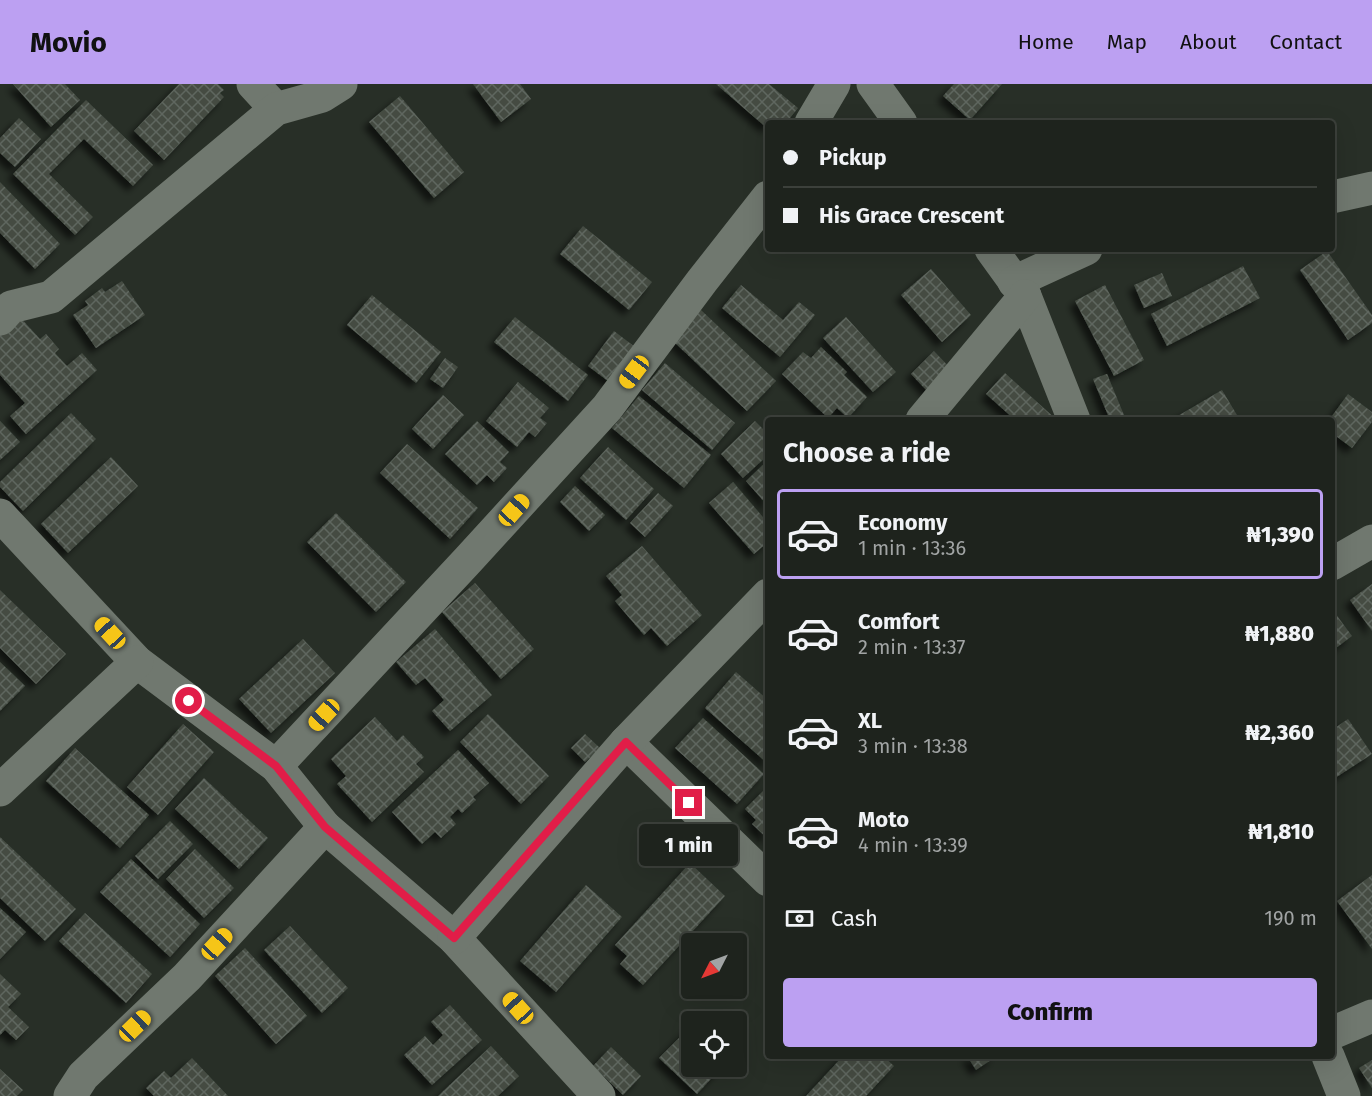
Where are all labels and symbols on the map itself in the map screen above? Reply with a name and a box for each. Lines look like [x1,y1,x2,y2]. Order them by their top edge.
car [616,352,652,392]
car [495,491,533,529]
car [91,614,129,652]
route start [175,687,202,714]
car [305,696,343,734]
route end [675,789,702,816]
callout: 1 min [640,824,738,866]
car [198,925,236,963]
north arrow [681,933,747,999]
car [499,989,537,1027]
car [116,1007,154,1045]

